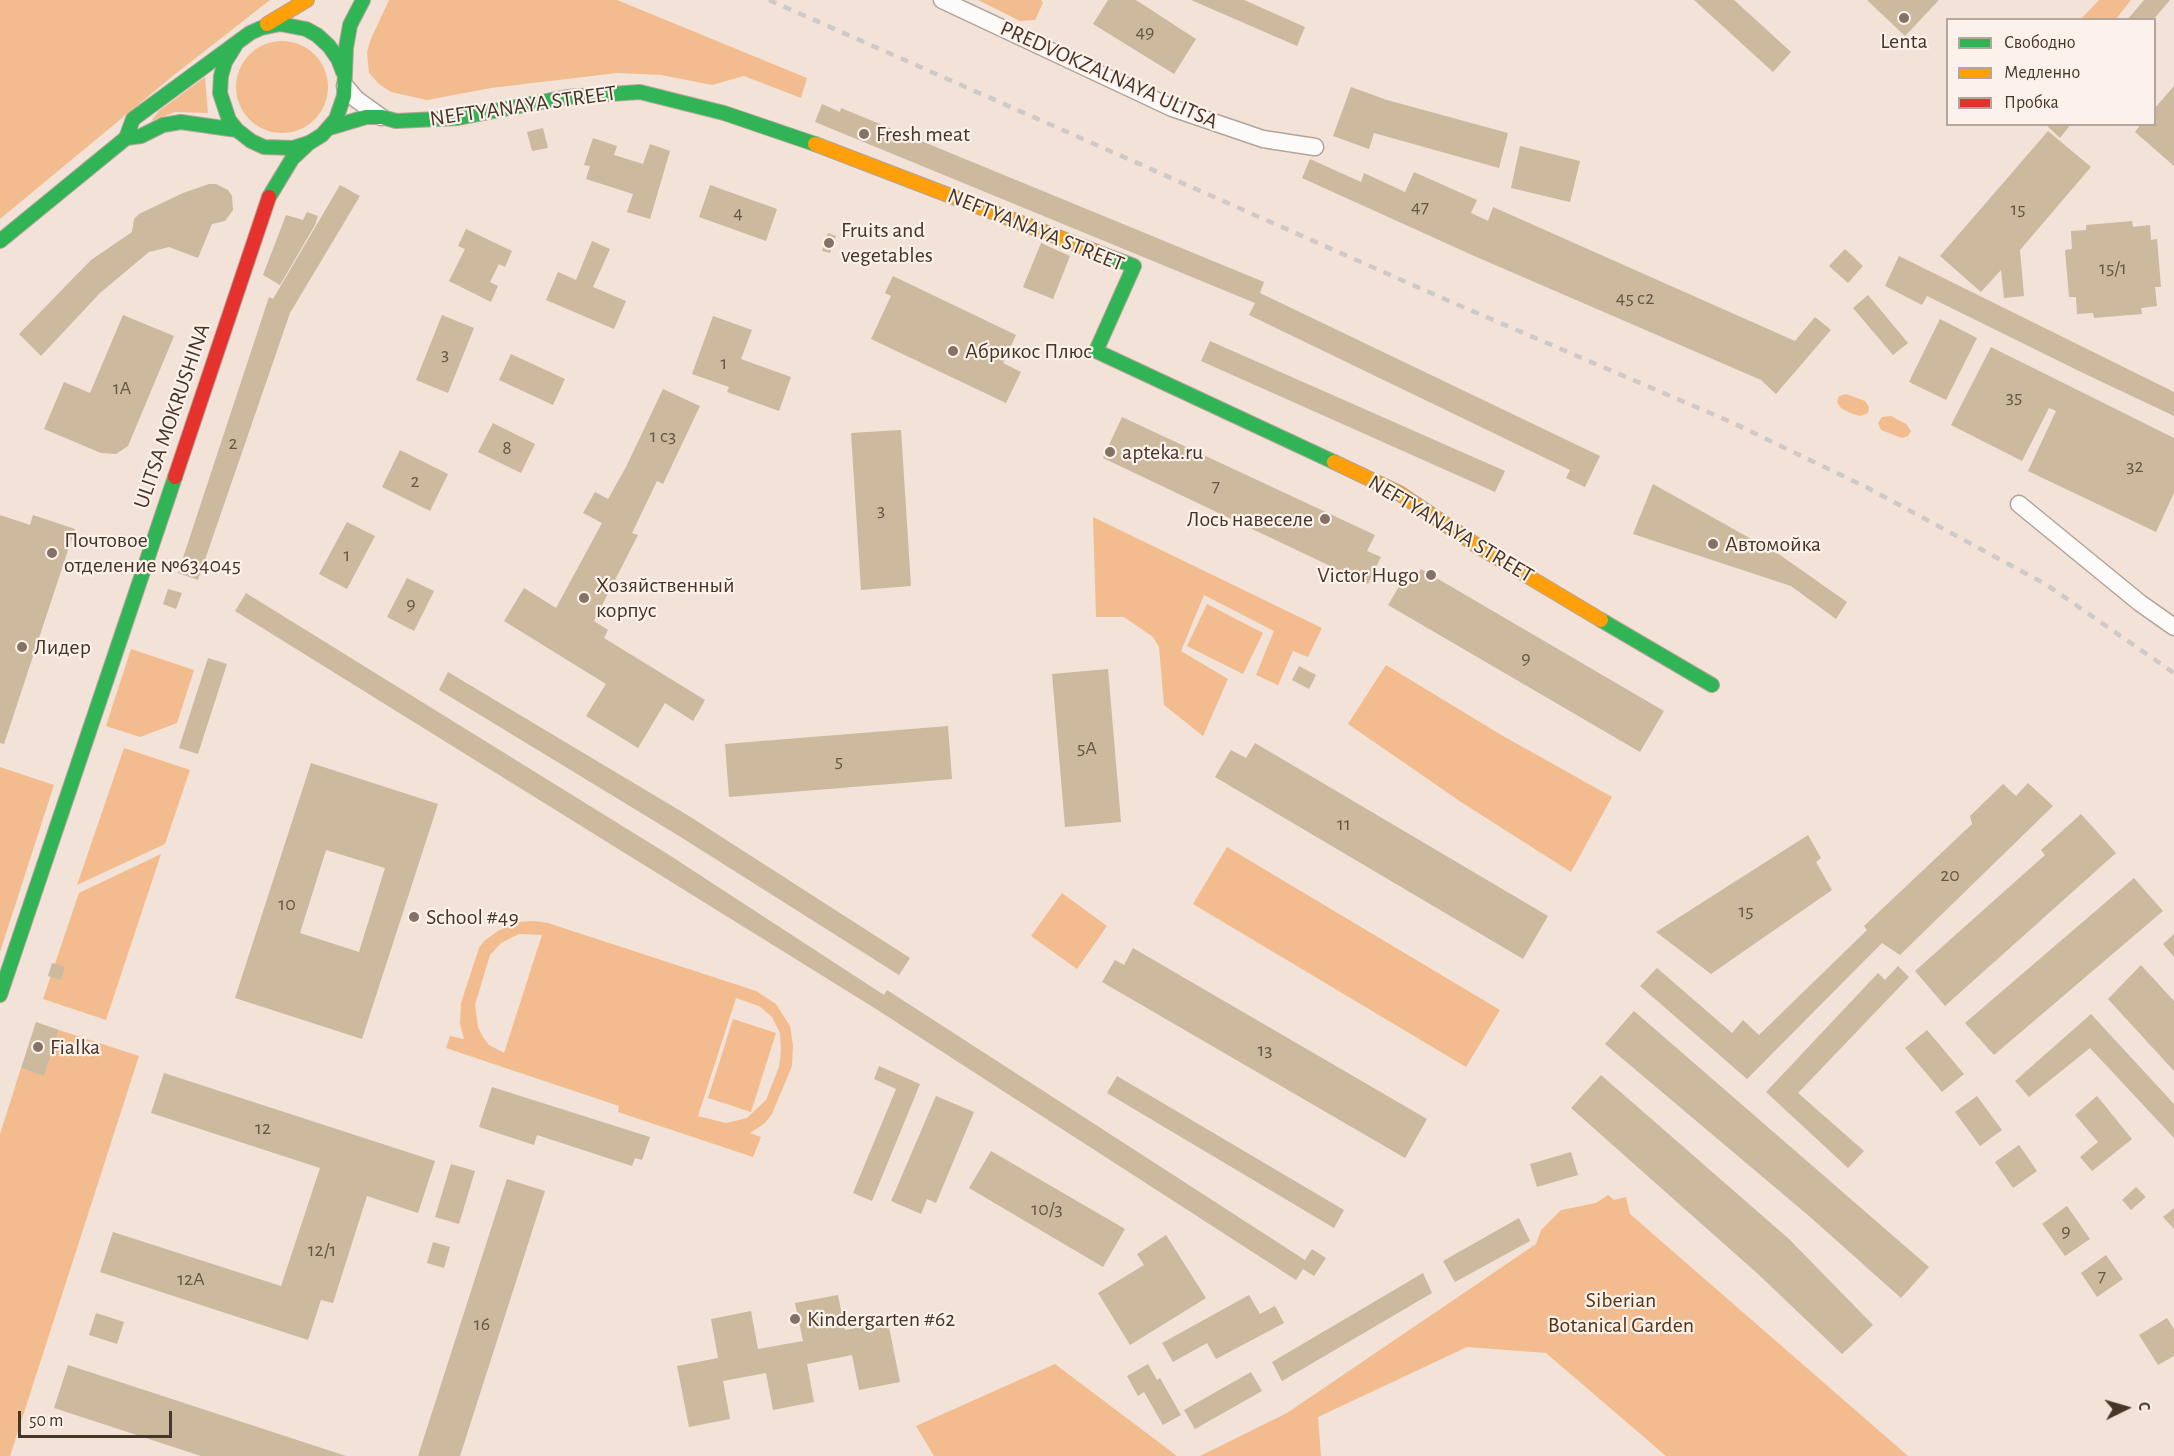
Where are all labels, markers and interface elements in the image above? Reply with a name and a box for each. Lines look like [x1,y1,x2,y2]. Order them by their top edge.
marker: Lenta [1897,11,1911,25]
street label: PREDVOKZALNAYA ULITSA [996,15,1222,135]
legend [1946,18,2156,126]
house number: 49 [1135,20,1155,44]
place label: Lenta [1880,28,1928,54]
text: Свободно [2004,34,2076,52]
text: Медленно [2004,64,2080,82]
street label: NEFTYANAYA STREET [428,80,618,132]
text: Пробка [2004,94,2059,112]
place label: Fresh meat [876,121,970,147]
marker: Fresh meat [857,127,871,141]
street label: NEFTYANAYA STREET [944,182,1128,278]
house number: 47 [1411,195,1429,219]
house number: 15 [2010,197,2026,221]
house number: 4 [733,201,743,225]
place label: Fruits and vegetables [841,217,933,268]
marker: Fruits and vegetables [822,236,836,250]
house number: 15/1 [2099,256,2127,280]
house number: 45 с2 [1616,286,1654,310]
street label: ULITSA MOKRUSHINA [128,320,216,512]
place label: Абрикос Плюс [965,338,1092,364]
house number: 3 [441,342,449,366]
marker: Абрикос Плюс [946,344,960,358]
house number: 1 [721,351,727,375]
house number: 1А [113,376,131,400]
house number: 35 [2006,385,2022,409]
house number: 1 с3 [650,424,676,448]
house number: 2 [228,431,238,455]
house number: 8 [502,436,512,460]
place label: apteka.ru [1122,439,1203,465]
marker: apteka.ru [1103,445,1117,459]
house number: 32 [2126,454,2144,478]
house number: 2 [410,469,420,493]
street label: NEFTYANAYA STREET [1363,469,1539,589]
house number: 7 [1212,474,1220,498]
house number: 3 [877,498,885,522]
place label: Лось навеселе [1187,506,1313,532]
marker: Лось навеселе [1318,512,1332,526]
place label: Почтовое отделение №634045 [64,527,241,578]
place label: Автомойка [1725,531,1821,557]
marker: Автомойка [1706,537,1720,551]
house number: 1 [344,543,350,567]
marker: Почтовое отделение №634045 [45,546,59,560]
place label: Victor Hugo [1317,562,1419,588]
marker: Victor Hugo [1424,568,1438,582]
place label: Хозяйственный корпус [596,572,735,624]
marker: Хозяйственный корпус [577,591,591,605]
house number: 9 [406,592,416,616]
place label: Лидер [34,634,91,660]
marker: Лидер [15,640,29,654]
house number: 9 [1521,646,1531,670]
house number: 5А [1077,736,1097,760]
house number: 5 [835,749,843,773]
house number: 11 [1337,812,1351,836]
house number: 20 [1940,863,1960,887]
house number: 10 [278,892,296,916]
house number: 15 [1738,899,1754,923]
place label: School #49 [426,904,519,930]
marker: School #49 [407,910,421,924]
place label: Fialka [50,1034,100,1060]
house number: 13 [1257,1038,1273,1062]
marker: Fialka [31,1040,45,1054]
house number: 12 [255,1116,271,1140]
house number: 10/3 [1031,1197,1063,1221]
house number: 9 [2061,1219,2071,1243]
house number: 12/1 [308,1238,336,1262]
house number: 7 [2098,1264,2106,1288]
house number: 12А [177,1267,205,1291]
park label: Siberian Botanical Garden [1548,1287,1694,1338]
place label: Kindergarten #62 [807,1306,955,1332]
house number: 16 [474,1312,490,1336]
marker: Kindergarten #62 [788,1312,802,1326]
north arrow [2096,1378,2156,1438]
scale bar [21,1399,176,1437]
text: С [2136,1401,2152,1412]
text: 50 m [29,1412,63,1430]

